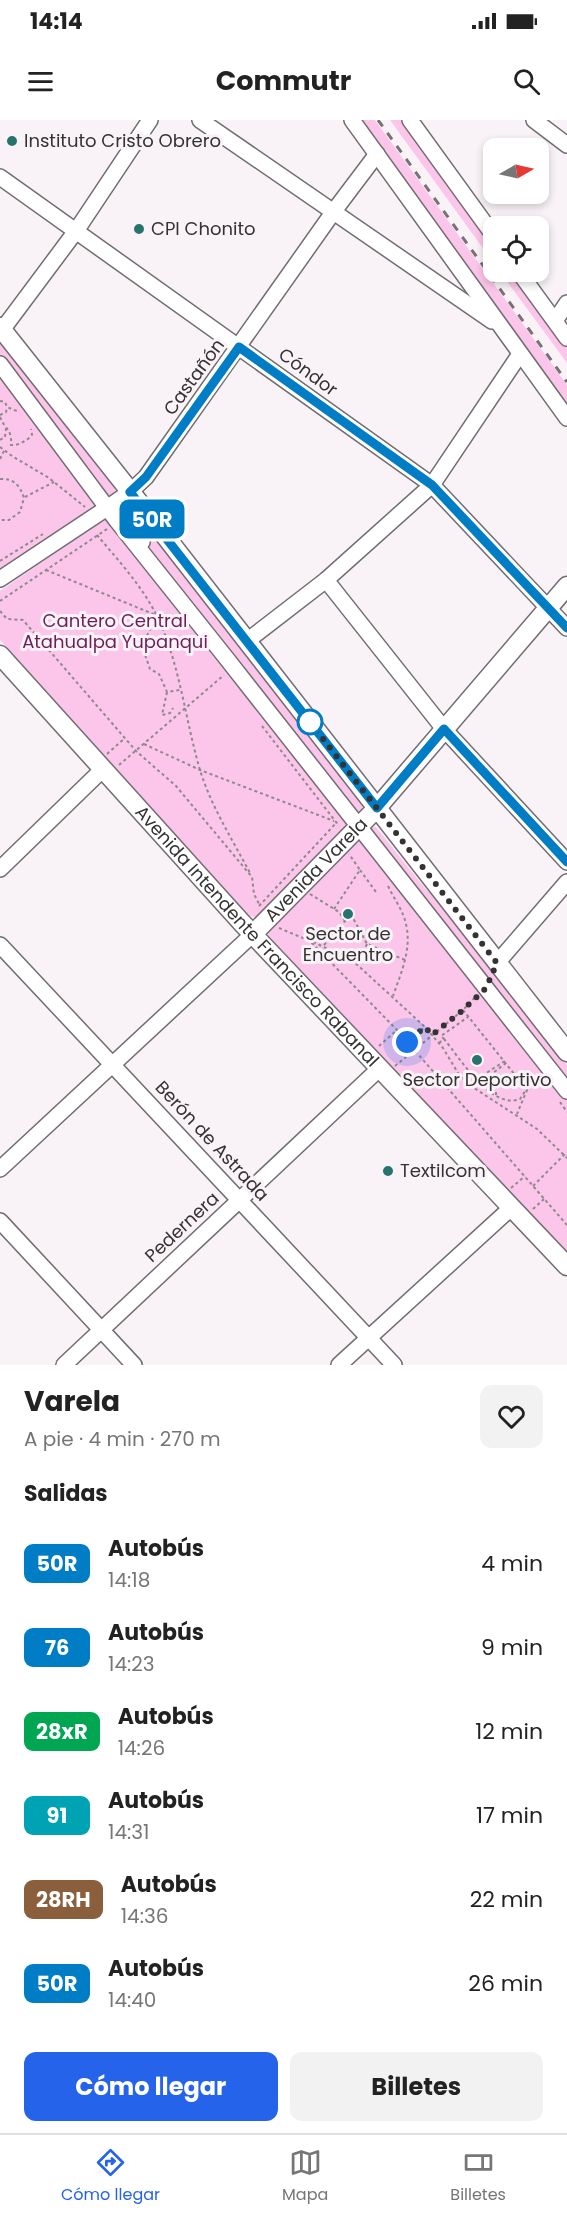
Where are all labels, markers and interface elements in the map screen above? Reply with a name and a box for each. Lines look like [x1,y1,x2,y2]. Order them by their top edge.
text: 14:14 [30,6,83,37]
text: Commutr [216,62,351,99]
icon: menu [24,65,57,98]
icon: search [510,65,543,98]
place label: Instituto Cristo Obrero [24,128,221,153]
marker: Instituto Cristo Obrero [5,134,19,148]
north arrow [483,138,549,204]
map controls [483,138,549,282]
place label: CPI Chonito [151,216,256,241]
button: locate [483,216,549,282]
marker: CPI Chonito [132,222,146,236]
street label: Castañón [157,333,230,420]
street label: Cóndor [274,342,343,402]
line badge: 50R [118,500,186,538]
text: 50R [131,505,173,534]
park label: Cantero Central Atahualpa Yupanqui [22,608,208,654]
unlabelled marker [297,709,323,735]
street label: Avenida Intendente Francisco Rabanal [130,800,385,1072]
street label: Avenida Varela [259,812,373,927]
marker: Sector de Encuentro [341,907,355,921]
place label: Sector de Encuentro [303,921,393,967]
your location [392,1027,422,1057]
marker: Sector Deportivo [470,1053,484,1067]
place label: Sector Deportivo [402,1067,552,1092]
street label: Berón de Astrada [150,1075,275,1206]
place label: Textilcom [400,1158,486,1183]
marker: Textilcom [381,1164,395,1178]
street label: Pedernera [139,1186,224,1268]
text: Varela [24,1382,120,1421]
button: heart [480,1385,543,1448]
text: A pie · 4 min · 270 m [24,1425,221,1453]
text: Salidas [24,1478,108,1509]
text: Autobús [108,1533,204,1564]
text: 4 min [481,1548,543,1579]
text: 50R [36,1549,78,1578]
text: 14:18 [108,1566,150,1594]
text: Autobús [108,1617,204,1648]
text: 9 min [481,1632,543,1663]
text: 76 [45,1633,69,1662]
text: 14:23 [108,1650,155,1678]
text: Autobús [118,1701,214,1732]
text: 12 min [475,1716,543,1747]
text: 28xR [36,1717,88,1746]
text: 14:26 [118,1734,165,1762]
text: Autobús [108,1785,204,1816]
text: 17 min [476,1800,543,1831]
text: 91 [47,1801,67,1830]
text: 14:31 [108,1818,149,1846]
text: Autobús [121,1869,217,1900]
text: 22 min [470,1884,543,1915]
text: 28RH [36,1885,91,1914]
text: 14:36 [121,1902,168,1930]
text: Autobús [108,1953,204,1984]
text: 26 min [468,1968,543,1999]
text: 50R [36,1969,78,1998]
text: 14:40 [108,1986,156,2014]
button: Cómo llegar [24,2052,278,2121]
button: Billetes [290,2052,543,2121]
tab: Cómo llegar [61,2146,160,2207]
tab: Mapa [282,2146,328,2207]
tab: Billetes [450,2146,506,2207]

